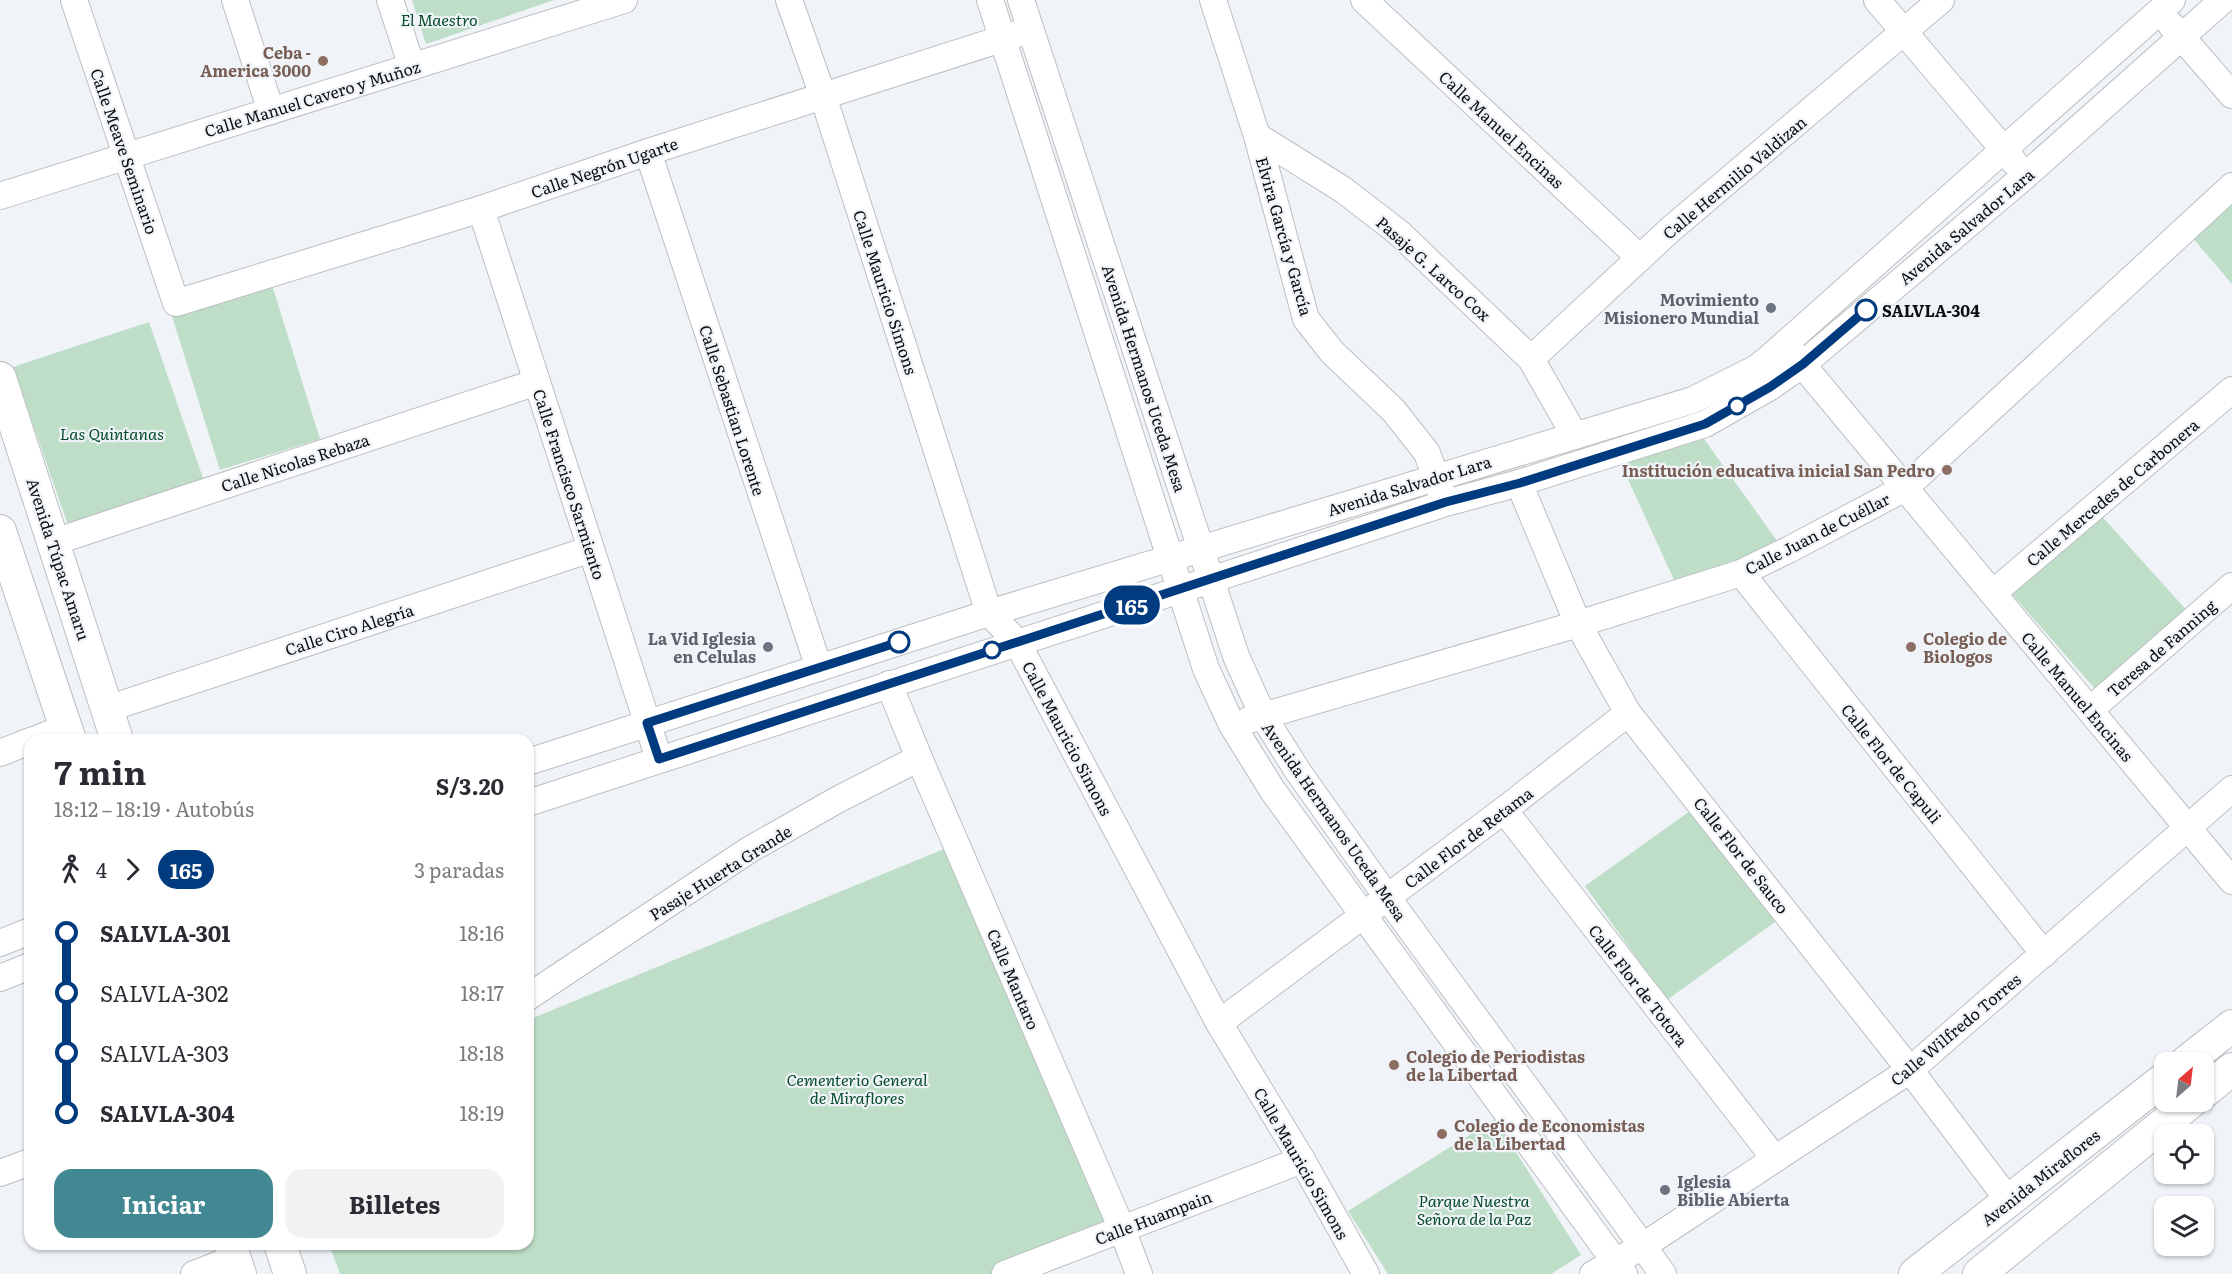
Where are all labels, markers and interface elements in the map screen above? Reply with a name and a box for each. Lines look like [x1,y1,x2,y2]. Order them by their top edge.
park label: El Maestro [400,7,478,31]
place label: Ceba - America 3000 [200,40,311,82]
street label: Calle Manuel Cavero y Muñoz [201,54,423,142]
marker: Ceba - America 3000 [316,54,330,68]
street label: Calle Meave Seminario [85,65,165,237]
street label: Calle Manuel Encinas [1434,65,1570,193]
street label: Calle Hermilio Valdizan [1657,109,1811,244]
street label: Calle Negrón Ugarte [527,131,681,203]
street label: Elvira García y García [1251,154,1319,319]
street label: Avenida Salvador Lara [1893,162,2039,290]
street label: Calle Mauricio Simons [848,207,924,377]
street label: Pasaje G. Larco Cox [1372,210,1497,327]
street label: Avenida Hermanos Uceda Mesa [1097,261,1193,495]
place label: Movimiento Misionero Mundial [1604,287,1759,329]
place label: SALVLA-304 [1882,298,1980,322]
marker: SALVLA-304 [1855,299,1877,321]
marker: Movimiento Misionero Mundial [1764,301,1778,315]
street label: Calle Sebastian Lorente [694,322,772,498]
street label: Calle Francisco Sarmiento [528,386,612,582]
unlabelled marker [1728,397,1746,415]
street label: Calle Mercedes de Carbonera [2020,412,2204,572]
park label: Las Quintanas [60,421,164,445]
street label: Calle Nicolas Rebaza [218,427,373,497]
street label: Avenida Salvador Lara [1324,449,1494,521]
place label: Institución educativa inicial San Pedro [1622,458,1935,482]
marker: Institución educativa inicial San Pedro [1940,463,1954,477]
street label: Avenida Túpac Amaru [21,475,97,643]
street label: Calle Juan de Cuéllar [1740,486,1894,580]
line badge: 165 [1098,586,1166,624]
text: 165 [1116,590,1148,621]
street label: Teresa de Fanning [2101,594,2221,702]
street label: Calle Ciro Alegría [282,597,417,661]
place label: La Vid Iglesia en Celulas [648,626,757,668]
place label: Colegio de Biologos [1923,626,2007,668]
street label: Calle Manuel Encinas [2016,626,2140,766]
unlabelled marker [888,631,910,653]
marker: La Vid Iglesia en Celulas [761,640,775,654]
marker: Colegio de Biologos [1904,640,1918,654]
unlabelled marker [983,641,1001,659]
street label: Calle Mauricio Simons [1017,657,1119,819]
street label: Calle Flor de Capuli [1836,698,1948,828]
street label: Avenida Hermanos Uceda Mesa [1257,717,1413,926]
text: 7 min [54,746,146,795]
text: S/3.20 [436,769,504,802]
street label: Calle Flor de Retama [1399,780,1538,893]
street label: Calle Flor de Sauco [1689,791,1795,919]
text: 18:12 – 18:19 · Autobús [54,793,254,823]
street label: Pasaje Huerta Grande [644,818,796,926]
icon: walk [54,853,87,886]
icon: forward [116,853,149,886]
text: 4 [96,854,107,884]
text: 165 [170,854,202,885]
text: 3 paradas [414,854,504,884]
text: SALVLA-301 [100,916,230,949]
text: 18:16 [459,917,504,947]
street label: Calle Flor de Totora [1584,919,1695,1051]
street label: Calle Mantaro [982,925,1046,1033]
street label: Calle Wilfredo Torres [1885,967,2025,1091]
text: SALVLA-302 [100,976,229,1009]
text: 18:17 [461,977,504,1007]
text: SALVLA-303 [100,1036,229,1069]
text: 18:18 [459,1037,504,1067]
place label: Colegio de Periodistas de la Libertad [1406,1044,1585,1086]
north arrow [2154,1052,2214,1112]
map controls [2154,1052,2214,1256]
marker: Colegio de Periodistas de la Libertad [1387,1058,1401,1072]
park label: Cementerio General de Miraflores [786,1067,928,1109]
street label: Calle Mauricio Simons [1249,1083,1355,1243]
text: SALVLA-304 [100,1096,235,1129]
text: 18:19 [460,1097,504,1127]
place label: Colegio de Economistas de la Libertad [1454,1113,1645,1155]
street label: Avenida Miraflores [1976,1123,2104,1231]
button: locate [2154,1124,2214,1184]
marker: Colegio de Economistas de la Libertad [1435,1127,1449,1141]
button: Iniciar [54,1169,273,1238]
button: Billetes [285,1169,504,1238]
place label: Iglesia Biblie Abierta [1677,1169,1790,1211]
marker: Iglesia Biblie Abierta [1658,1183,1672,1197]
street label: Calle Huampain [1091,1184,1215,1250]
park label: Parque Nuestra Señora de la Paz [1417,1188,1532,1230]
button: layers [2154,1196,2214,1256]

